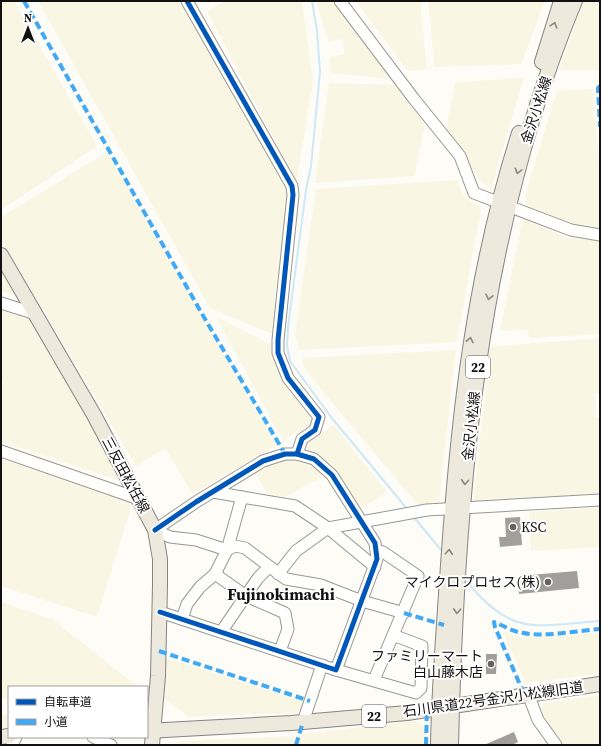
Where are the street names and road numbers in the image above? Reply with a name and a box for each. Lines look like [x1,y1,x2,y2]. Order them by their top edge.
street label: 金沢小松線 [516,74,556,146]
road number: 22 [466,356,490,378]
street label: 金沢小松線 [457,390,485,462]
street label: 三反田松任線 [97,433,155,517]
street label: 石川県道22号金沢小松線旧道 [401,676,585,722]
road number: 22 [362,705,386,727]

